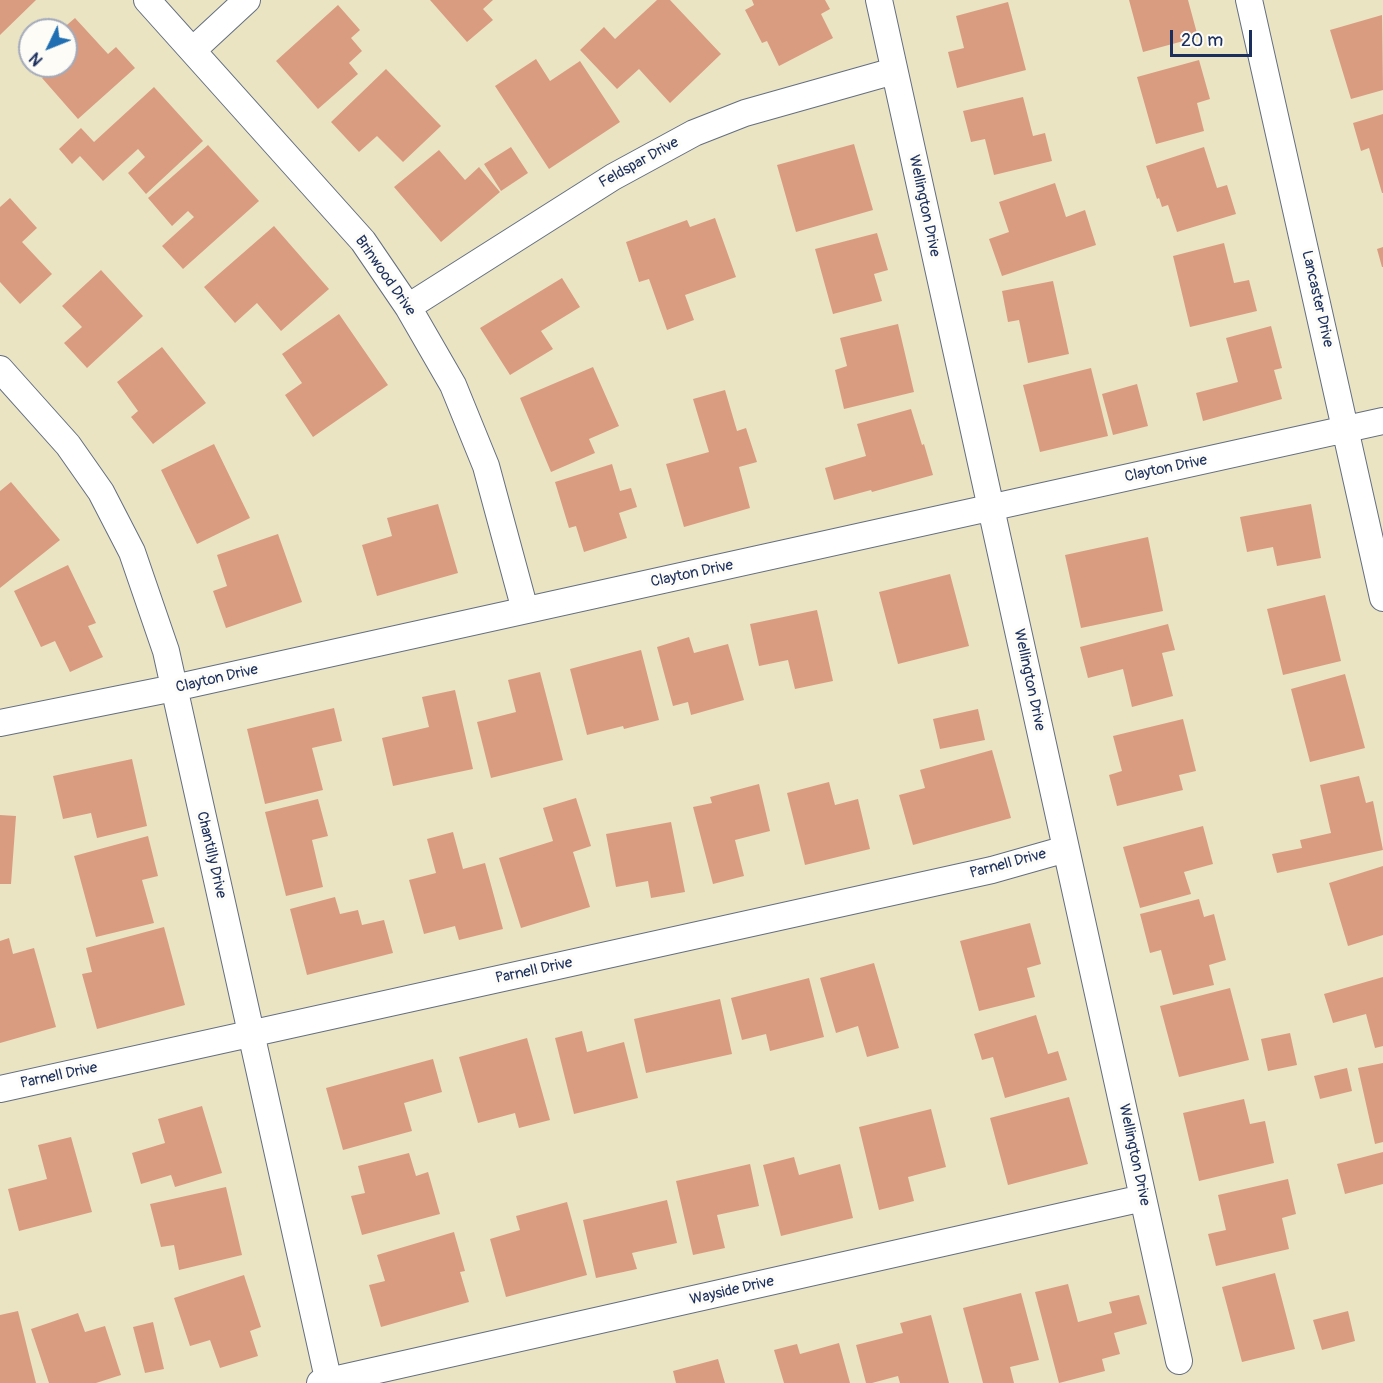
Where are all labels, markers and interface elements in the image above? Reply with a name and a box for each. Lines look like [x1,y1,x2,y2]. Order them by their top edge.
north arrow [18,18,78,78]
scale bar [1173,18,1256,56]
text: 20 m [1181,29,1223,52]
text: N [25,48,47,70]
street label: Feldspar Drive [596,134,682,192]
street label: Wellington Drive [904,153,944,259]
street label: Brinwood Drive [351,232,419,320]
street label: Lancaster Drive [1297,249,1337,349]
street label: Clayton Drive [1123,451,1209,487]
street label: Clayton Drive [649,556,735,592]
street label: Wellington Drive [1009,627,1049,733]
street label: Clayton Drive [174,661,260,697]
street label: Chantilly Drive [192,810,230,900]
street label: Parnell Drive [968,845,1048,883]
street label: Parnell Drive [494,954,574,988]
street label: Parnell Drive [19,1059,99,1093]
street label: Wellington Drive [1114,1102,1154,1208]
street label: Wayside Drive [688,1273,776,1309]

